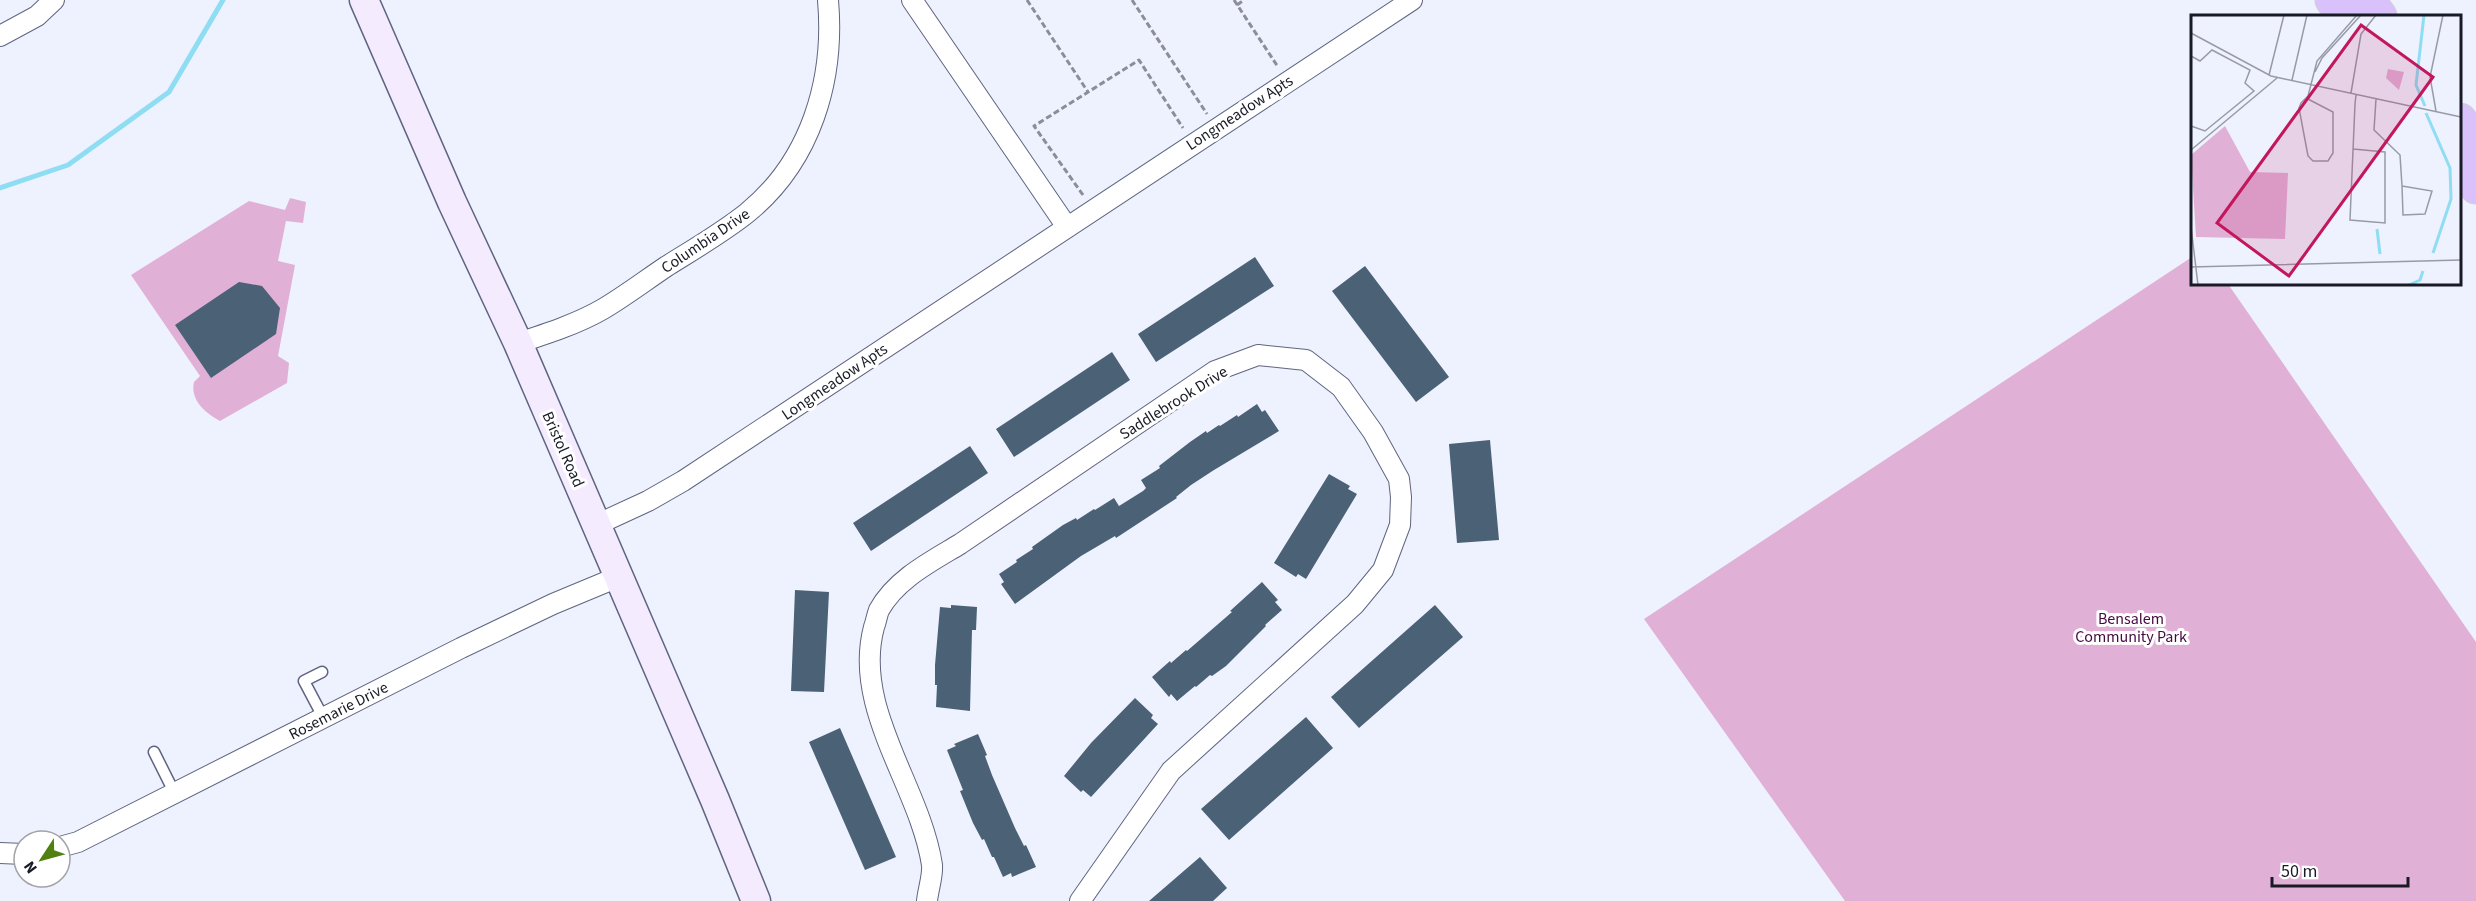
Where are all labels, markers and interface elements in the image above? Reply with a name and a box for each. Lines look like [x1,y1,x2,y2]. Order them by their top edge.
inset map [2191,15,2461,285]
street label: Longmeadow Apts [1182,70,1298,156]
street label: Columbia Drive [657,203,754,279]
street label: Longmeadow Apts [777,338,892,425]
street label: Saddlebrook Drive [1115,361,1232,445]
street label: Bristol Road [537,408,590,491]
park label: Bensalem Community Park [2075,608,2187,648]
street label: Rosemarie Drive [285,676,392,745]
north arrow [12,829,72,889]
scale bar [2272,850,2408,888]
text: N [19,856,43,878]
text: 50 m [2281,859,2317,884]

